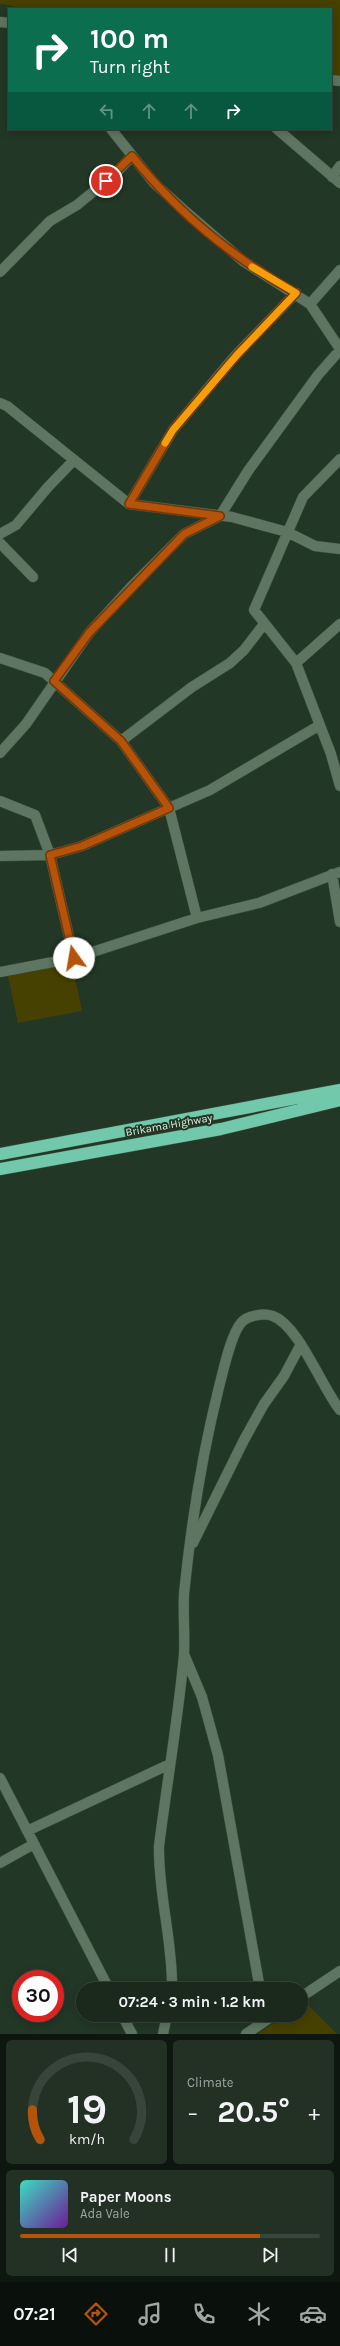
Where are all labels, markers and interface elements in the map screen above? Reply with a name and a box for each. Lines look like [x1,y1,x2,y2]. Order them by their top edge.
text: 100 m [90,22,169,55]
icon: right [24,24,76,76]
text: Turn right [90,56,170,78]
icon: left [96,100,118,122]
icon: ahead [138,100,160,122]
icon: ahead [180,100,202,122]
icon: right [222,100,244,122]
pin [89,164,123,198]
icon: arrive [95,170,117,192]
position arrow [53,937,95,979]
street label: Brikama Highway [125,1111,213,1139]
speed limit sign: 30 [12,1970,64,2022]
text: 07:24 · 3 min · 1.2 km [119,1993,265,2011]
text: Climate [187,2075,233,2090]
text: 19 [66,2085,107,2133]
text: 20.5° [217,2094,290,2130]
text: − [187,2100,199,2126]
text: + [308,2100,320,2126]
text: km/h [68,2131,105,2148]
text: Paper Moons [80,2188,172,2206]
text: Ada Vale [80,2206,130,2221]
icon: previous [59,2244,81,2266]
icon: pause [159,2244,181,2266]
icon: next [259,2244,281,2266]
icon: directions [82,2300,110,2328]
icon: music [136,2300,164,2328]
icon: phone [190,2300,218,2328]
icon: climate [245,2300,273,2328]
icon: car [299,2300,327,2328]
text: 07:21 [13,2303,56,2325]

